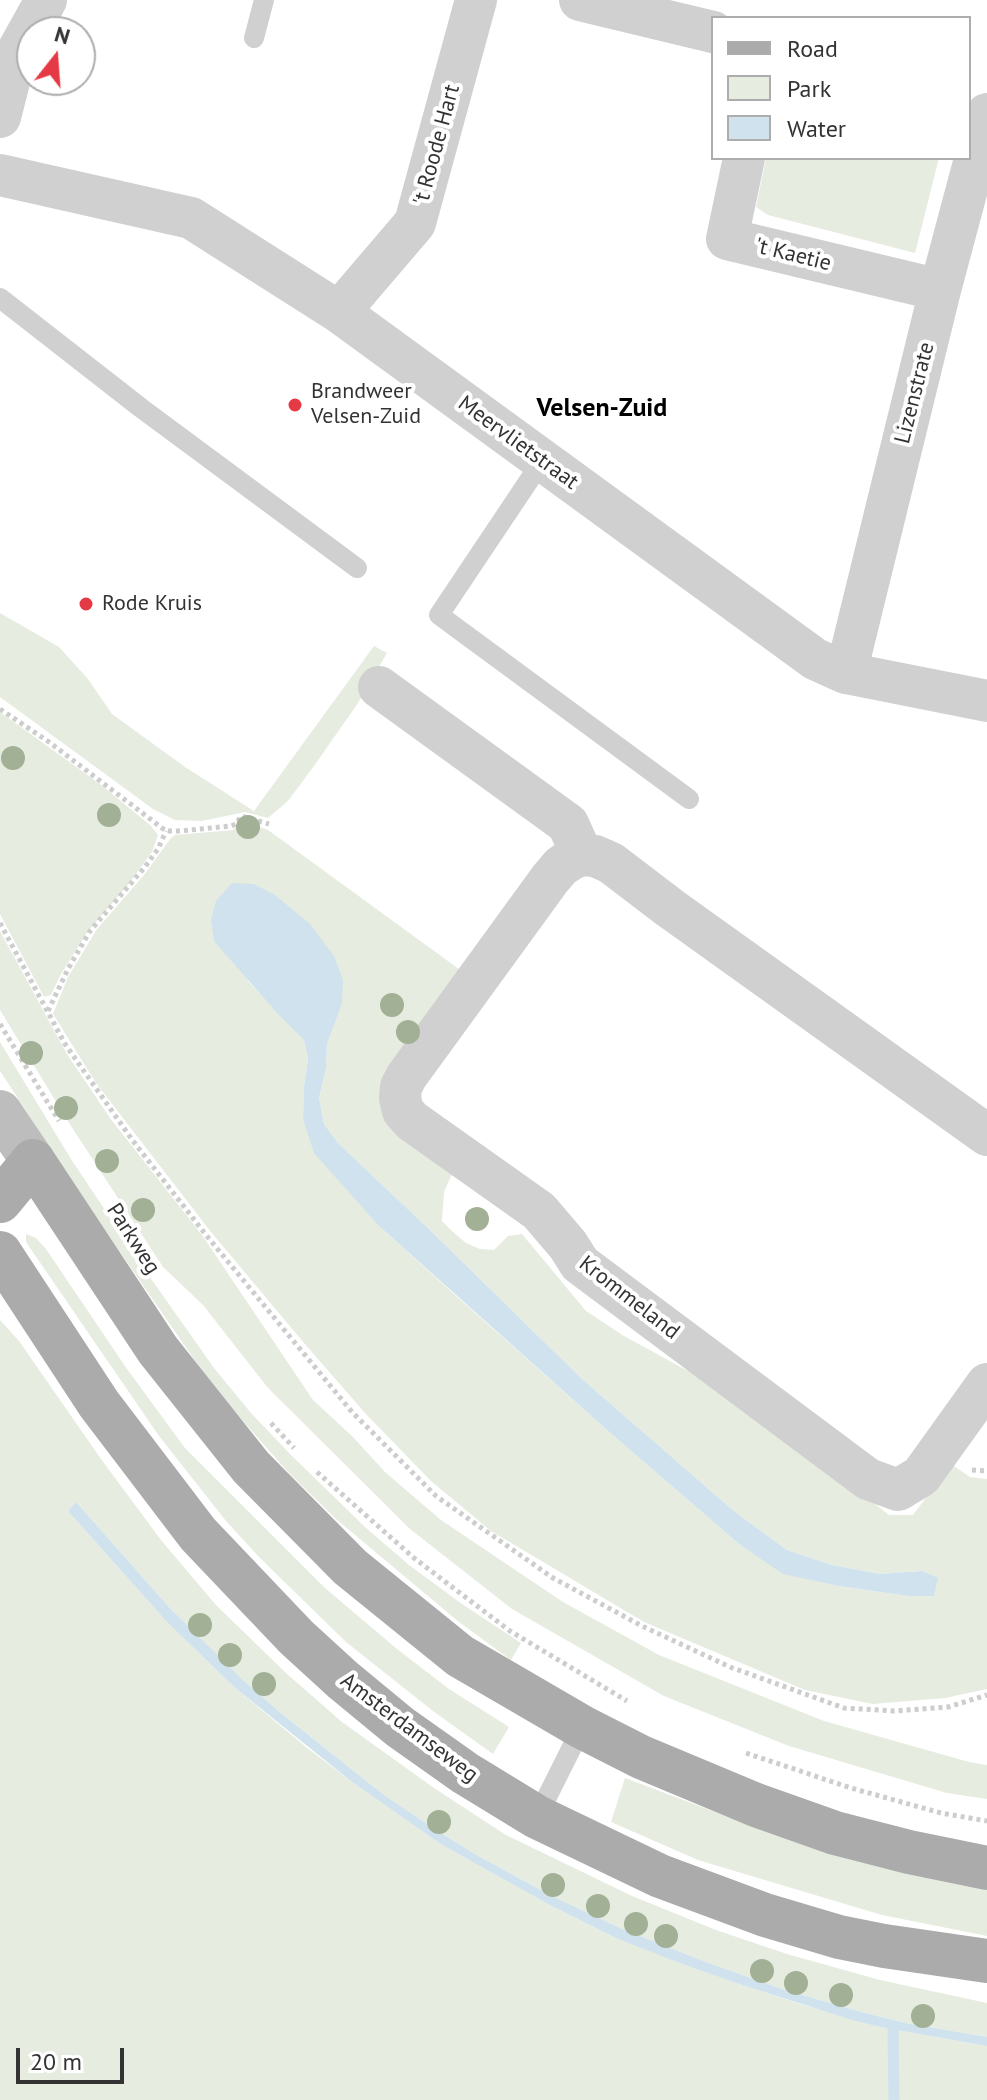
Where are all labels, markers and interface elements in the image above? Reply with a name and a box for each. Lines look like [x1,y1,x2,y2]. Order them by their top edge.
north arrow [16,16,96,96]
legend [711,16,971,160]
text: N [51,19,73,50]
text: Road [787,33,838,64]
text: Park [787,73,831,104]
street label: 't Roode Hart [408,82,466,208]
text: Water [787,113,846,144]
street label: 't Kaetie [752,233,834,277]
street label: Lizenstrate [890,340,940,446]
place label: Brandweer Velsen-Zuid [311,379,421,430]
street label: Meervlietstraat [453,391,583,495]
district label: Velsen-Zuid [537,393,667,425]
marker: Brandweer Velsen-Zuid [286,396,304,414]
place label: Rode Kruis [102,591,202,617]
marker: Rode Kruis [77,595,95,613]
street label: Parkweg [100,1199,166,1279]
street label: Krommeland [574,1251,684,1345]
street label: Amsterdamseweg [335,1668,483,1788]
scale bar [20,2032,128,2082]
text: 20 m [30,2046,82,2077]

